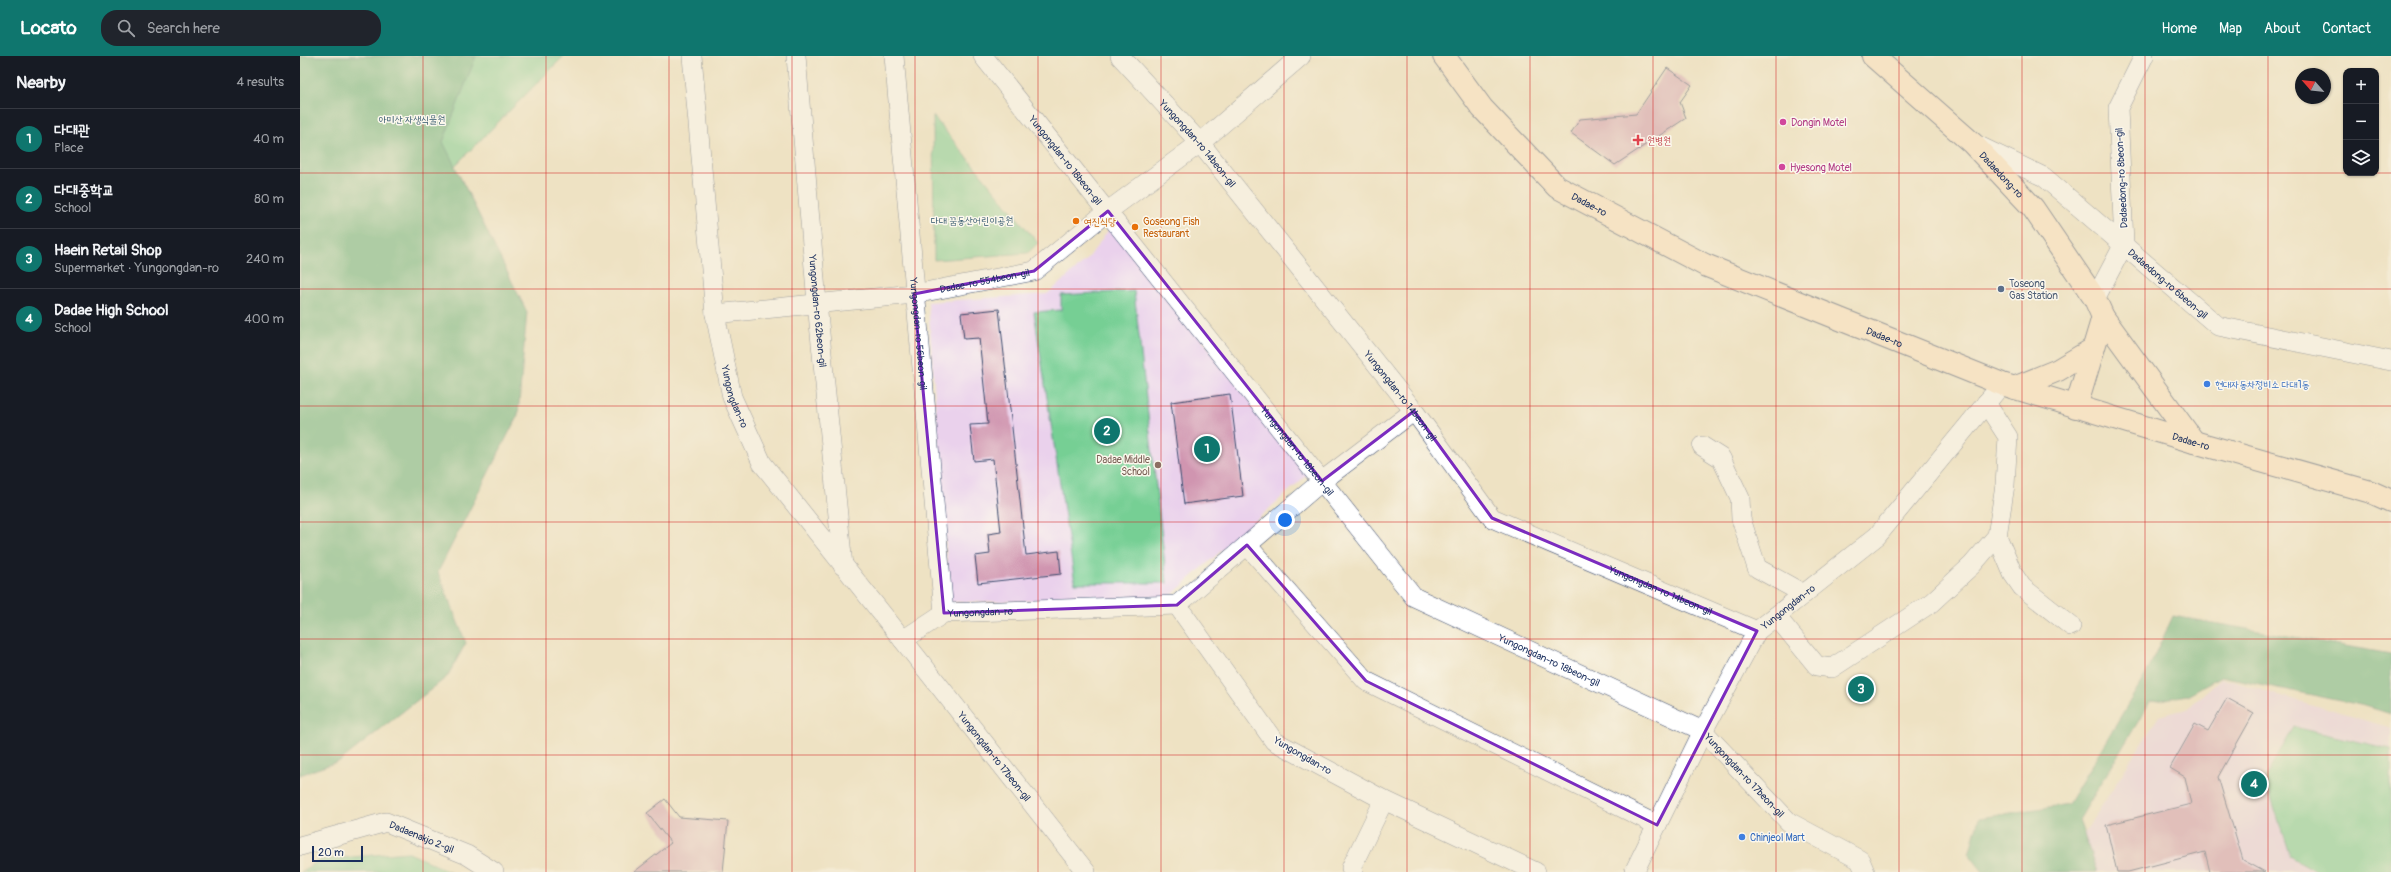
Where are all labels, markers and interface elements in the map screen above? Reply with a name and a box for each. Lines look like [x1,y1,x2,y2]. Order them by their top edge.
search box [101,10,381,46]
text: Locato [20,16,77,40]
icon: search [115,17,137,39]
text: Search here [147,19,220,38]
text: Home [2162,20,2197,37]
text: Map [2219,20,2242,37]
text: About [2264,20,2300,37]
text: Contact [2322,20,2371,37]
north arrow [2295,68,2331,104]
map controls [2343,68,2379,176]
button: + [2343,68,2379,104]
text: Nearby [16,72,65,93]
text: 4 results [237,74,284,90]
street label: Yungongdan-ro 14beon-gil [1156,97,1238,190]
button: − [2343,104,2379,140]
street label: Yungongdan-ro 18beon-gil [1025,113,1104,208]
park label: 아미산 자생식물원 [379,114,445,126]
marker: Dongin Motel [1778,117,1788,127]
place label: Dongin Motel [1791,117,1847,129]
text: 다대관 [54,121,90,140]
street label: Dadaedong-ro 8beon-gil [2113,127,2131,228]
text: 1 [26,131,32,147]
text: 40 m [253,131,284,147]
marker: 원병원 [1632,134,1644,146]
place label: 원병원 [1647,135,1671,147]
text: Place [54,140,83,156]
button: layers [2343,140,2379,176]
street label: Dadaedong-ro [1976,150,2026,201]
marker: Hyesong Motel [1777,162,1787,172]
place label: Hyesong Motel [1790,162,1852,174]
text: 다대중학교 [54,181,114,200]
text: 2 [25,191,33,207]
text: 80 m [254,191,284,207]
street label: Dadae-ro [1569,191,1609,220]
text: School [54,200,91,216]
park label: 다대 꿈동산어린이공원 [931,215,1013,227]
marker: 여진식당 [1071,216,1081,226]
place label: 여진식당 [1084,216,1116,228]
place label: Goseong Fish Restaurant [1143,216,1200,240]
marker: Goseong Fish Restaurant [1130,222,1140,232]
text: Haein Retail Shop [54,241,162,260]
street label: Dadaedong-ro 6beon-gil [2125,247,2210,322]
text: 3 [25,251,33,267]
text: 240 m [246,251,284,267]
street label: Yungongdan-ro 62beon-gil [806,253,828,368]
text: Supermarket · Yungongdan-ro [54,260,219,276]
street label: Dadae-ro 554beon-gil [939,267,1031,296]
street label: Yungongdan-ro 56beon-gil [907,276,929,391]
place label: Toseong Gas Station [2009,278,2058,302]
marker: Toseong Gas Station [1996,284,2006,294]
text: Dadae High School [54,301,169,320]
text: 4 [25,311,33,327]
text: 400 m [244,311,284,327]
text: School [54,320,91,336]
street label: Dadae-ro [1864,325,1905,351]
street label: Yungongdan-ro 14beon-gil [1361,348,1439,444]
street label: Yungongdan-ro [718,363,750,430]
marker: 현대자동차정비소 다대1동 [2202,379,2212,389]
place label: 현대자동차정비소 다대1동 [2215,379,2310,391]
street label: Yungongdan-ro 18beon-gil [1257,404,1336,499]
pin: 2 [1094,416,1120,446]
street label: Dadae-ro [2171,431,2211,453]
pin: 1 [1194,434,1220,464]
place label: Dadae Middle School [1096,454,1150,478]
marker: Dadae Middle School [1153,460,1163,470]
your location [1275,510,1295,530]
street label: Yungongdan-ro 14beon-gil [1606,563,1714,618]
street label: Yungongdan-ro [1758,582,1818,633]
street label: Yungongdan-ro [947,606,1014,620]
street label: Yungongdan-ro 18beon-gil [1495,632,1602,689]
pin: 3 [1848,674,1874,704]
street label: Yungongdan-ro 17beon-gil [954,709,1033,804]
street label: Yungongdan-ro 17beon-gil [1701,731,1786,820]
street label: Yungongdan-ro [1270,734,1334,778]
pin: 4 [2241,769,2267,799]
street label: Dadaenakjo 2-gil [387,819,456,856]
marker: Chinjeol Mart [1737,832,1747,842]
place label: Chinjeol Mart [1750,832,1806,844]
scale bar [312,844,363,863]
text: 20 m [318,846,344,859]

